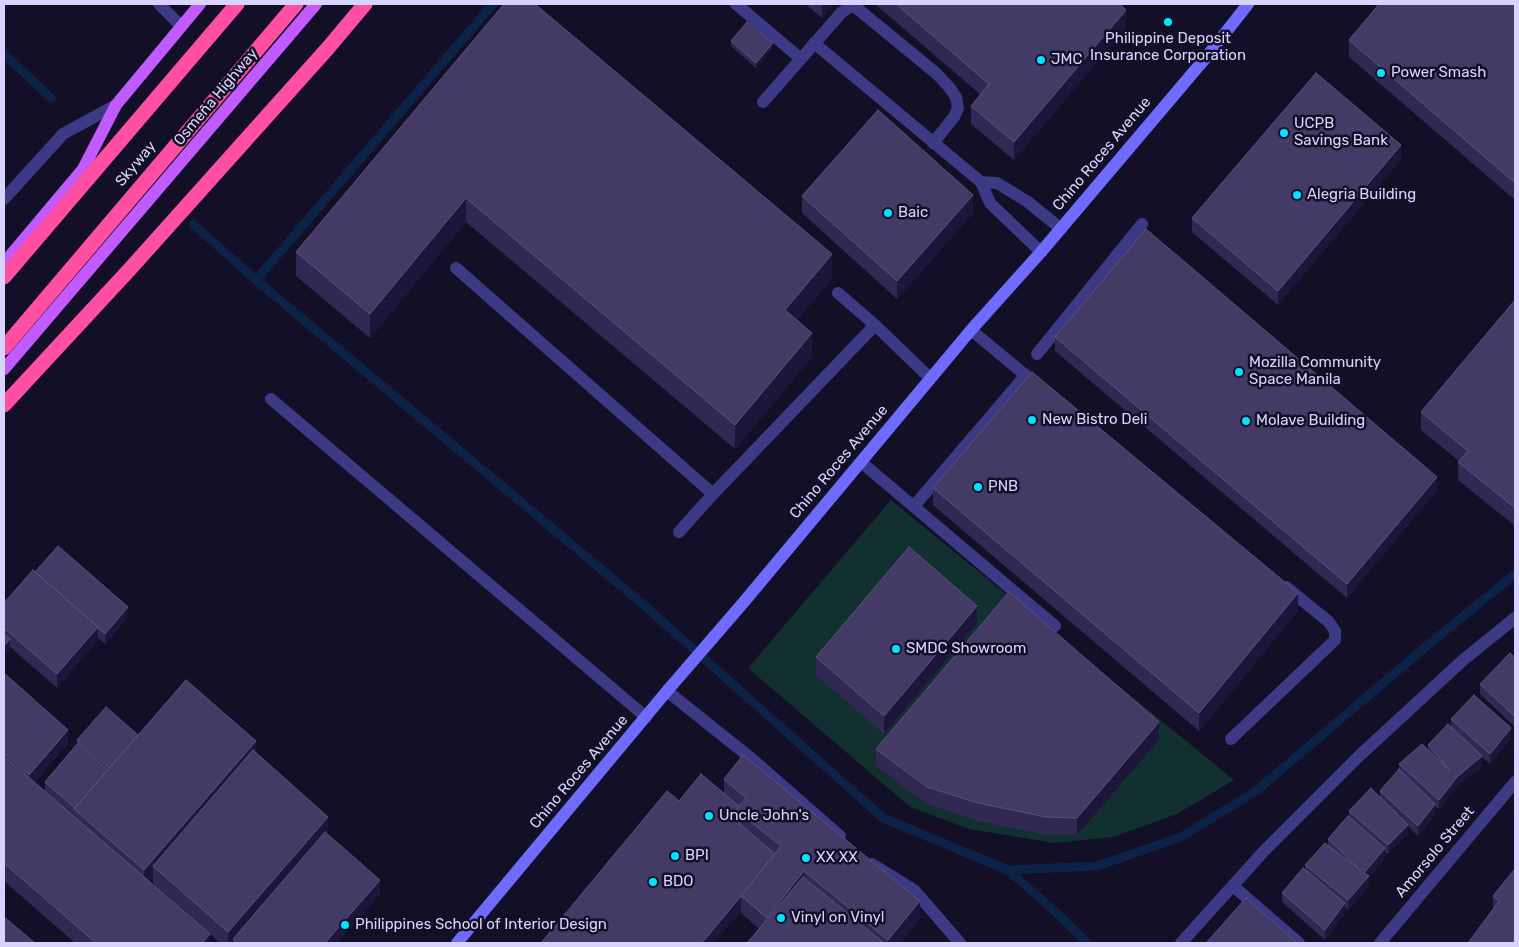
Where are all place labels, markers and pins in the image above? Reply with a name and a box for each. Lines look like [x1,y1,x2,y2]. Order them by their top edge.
marker: Philippine Deposit Insurance Corporation [1162,16,1174,28]
place label: Philippine Deposit Insurance Corporation [1090,30,1246,65]
place label: JMC [1051,51,1082,69]
marker: JMC [1035,54,1047,66]
place label: Power Smash [1391,64,1486,82]
marker: Power Smash [1375,67,1387,79]
place label: UCPB Savings Bank [1294,115,1388,150]
marker: UCPB Savings Bank [1278,127,1290,139]
place label: Alegria Building [1307,186,1416,204]
marker: Alegria Building [1291,189,1303,201]
place label: Baic [898,204,928,222]
marker: Baic [882,207,894,219]
place label: Mozilla Community Space Manila [1249,354,1381,389]
marker: Mozilla Community Space Manila [1233,366,1245,378]
place label: New Bistro Deli [1042,411,1147,429]
place label: Molave Building [1256,412,1365,430]
marker: New Bistro Deli [1026,414,1038,426]
marker: Molave Building [1240,415,1252,427]
place label: PNB [988,478,1018,496]
marker: PNB [972,481,984,493]
place label: SMDC Showroom [906,640,1026,658]
marker: SMDC Showroom [890,643,902,655]
place label: Uncle John's [719,807,809,825]
marker: Uncle John's [703,810,715,822]
place label: BPI [685,847,709,865]
place label: XX XX [816,849,858,867]
marker: BPI [669,850,681,862]
marker: XX XX [800,852,812,864]
place label: BDO [663,873,694,891]
marker: BDO [647,876,659,888]
place label: Vinyl on Vinyl [791,909,884,927]
marker: Vinyl on Vinyl [775,912,787,924]
place label: Philippines School of Interior Design [355,916,607,934]
marker: Philippines School of Interior Design [339,919,351,931]

